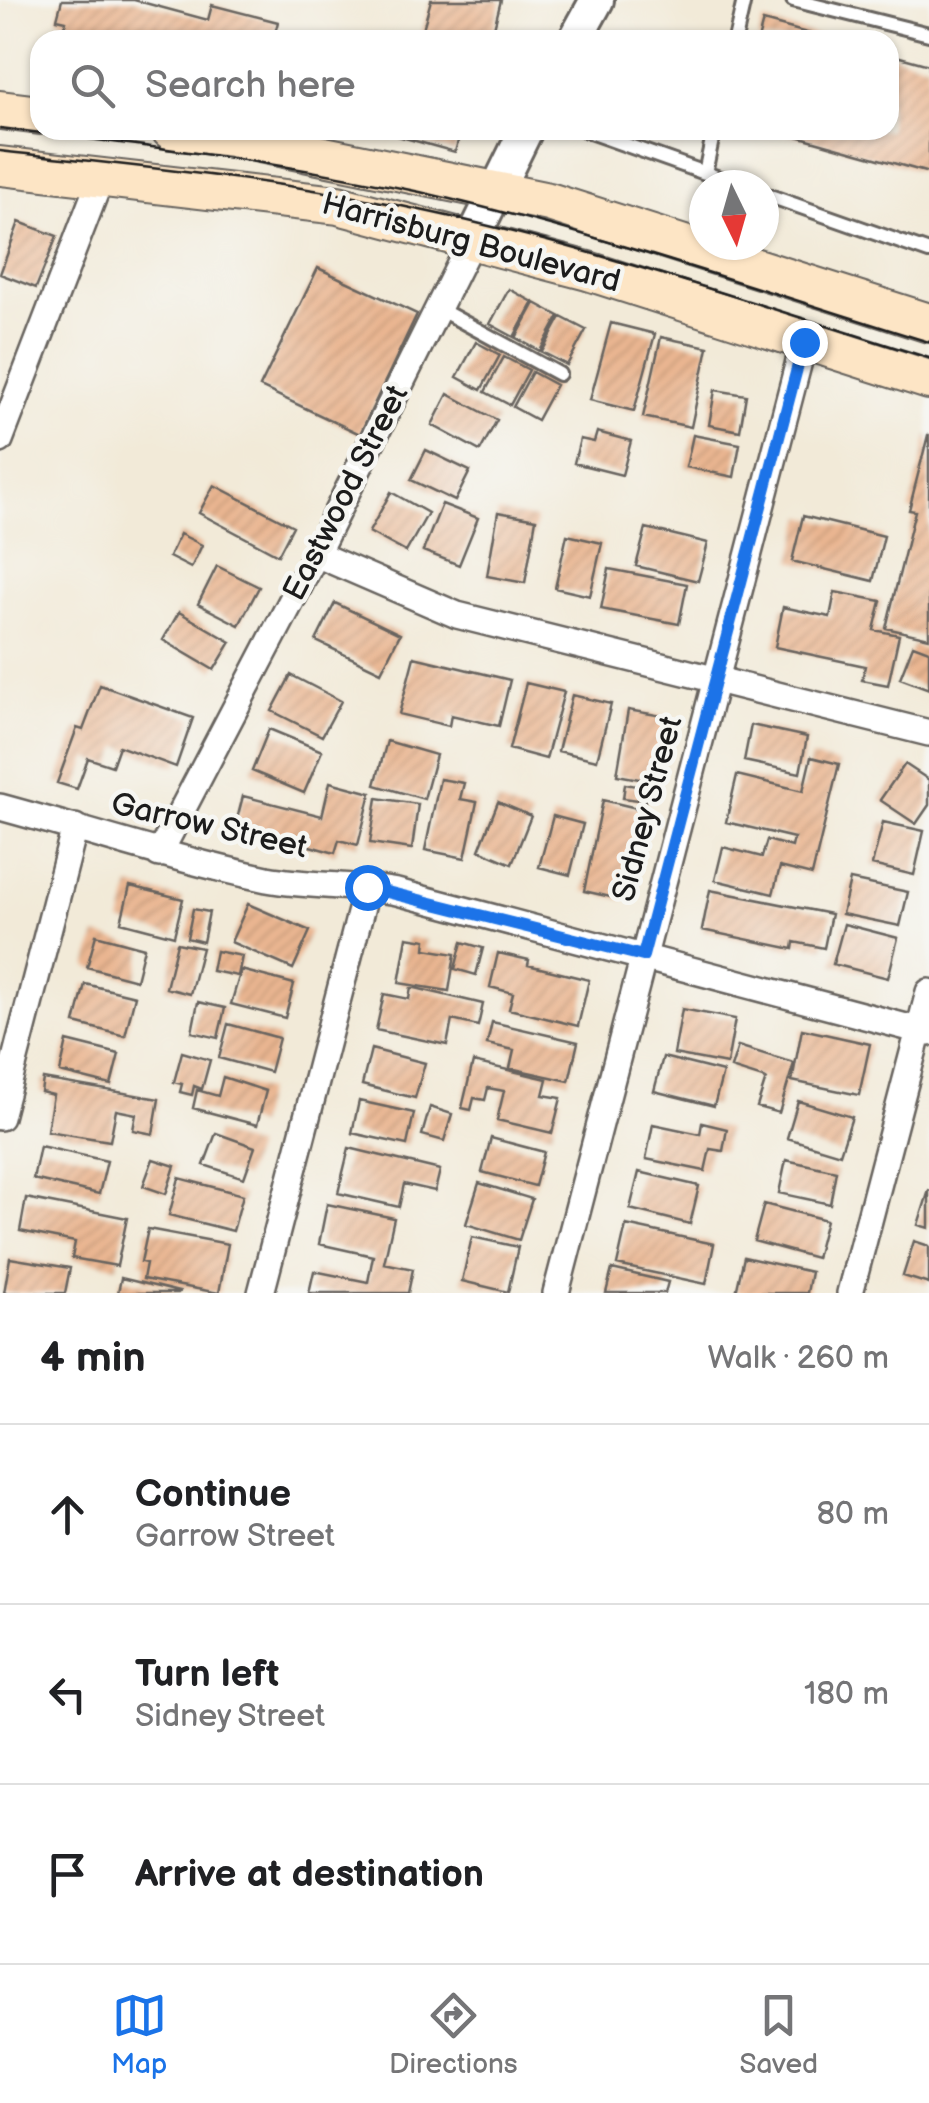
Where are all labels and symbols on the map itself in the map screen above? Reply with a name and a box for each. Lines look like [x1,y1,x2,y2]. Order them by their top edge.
north arrow [689,170,779,260]
street label: Harrisburg Boulevard [318,184,624,302]
route end [782,320,828,366]
street label: Eastwood Street [275,379,417,607]
street label: Sidney Street [605,712,691,906]
street label: Garrow Street [107,785,311,868]
route start [345,865,391,911]

